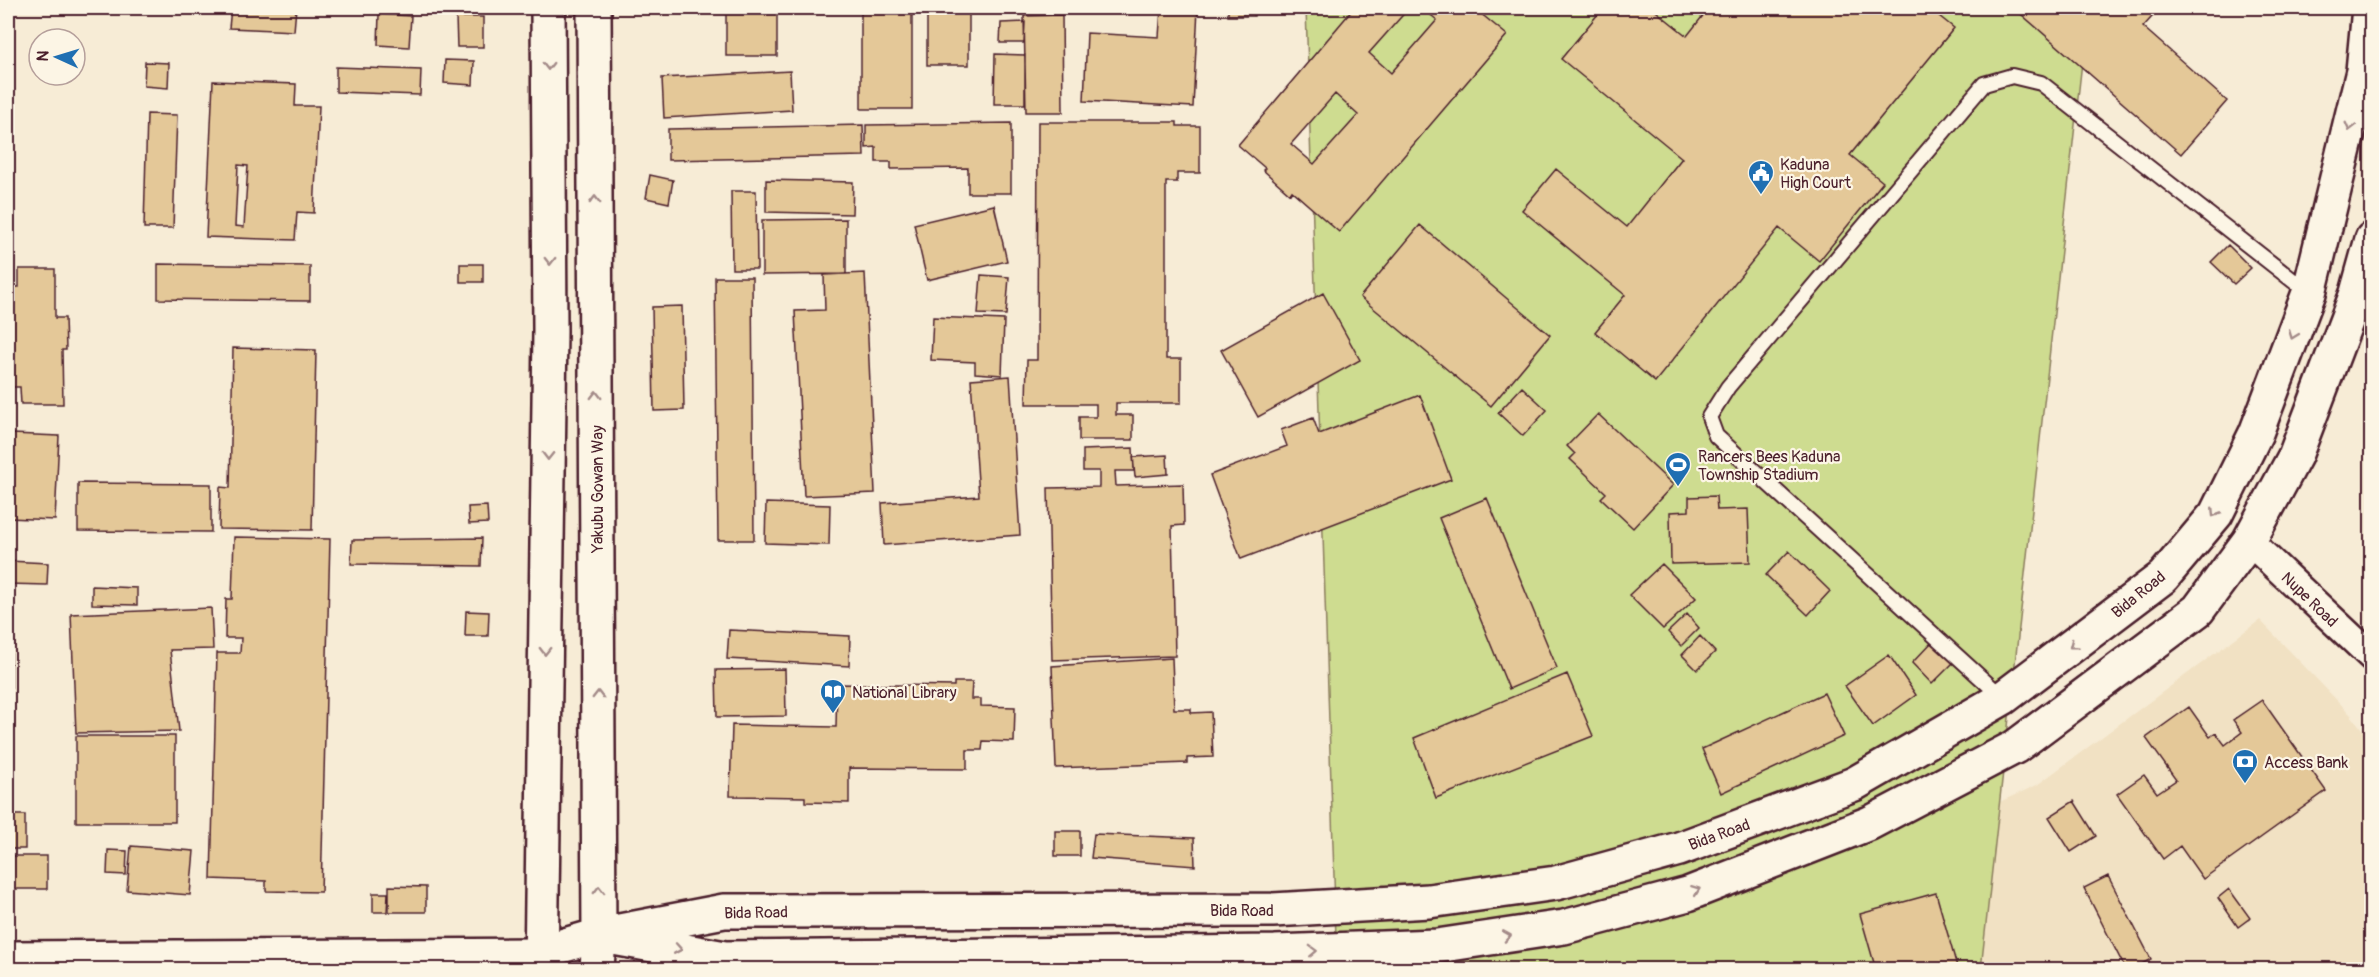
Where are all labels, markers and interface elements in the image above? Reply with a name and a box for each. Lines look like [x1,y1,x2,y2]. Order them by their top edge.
north arrow [27,27,87,87]
text: N [33,50,53,62]
one-way arrow [542,61,555,70]
one-way arrow [2344,122,2357,132]
place label: Kaduna High Court [1780,155,1851,193]
public building icon: Kaduna High Court [1746,158,1776,196]
one-way arrow [589,196,601,205]
one-way arrow [544,256,556,265]
one-way arrow [2288,329,2300,340]
one-way arrow [590,391,602,400]
street label: Yakubu Gowan Way [588,425,608,554]
place label: Rancers Bees Kaduna Township Stadium [1698,447,1841,485]
sports icon: Rancers Bees Kaduna Township Stadium [1663,450,1693,488]
one-way arrow [542,451,554,460]
one-way arrow [2211,507,2222,518]
street label: Bida Road [2108,567,2170,623]
street label: Nupe Road [2277,568,2342,632]
one-way arrow [2069,638,2080,649]
one-way arrow [539,646,551,655]
library icon: National Library [818,677,848,715]
place label: National Library [852,683,957,703]
one-way arrow [592,691,604,700]
bank icon: Access Bank [2230,747,2260,785]
place label: Access Bank [2264,753,2348,773]
street label: Bida Road [1686,815,1753,855]
one-way arrow [1690,885,1701,898]
one-way arrow [593,886,605,895]
street label: Bida Road [1210,901,1274,921]
street label: Bida Road [724,902,788,924]
one-way arrow [1502,930,1511,942]
one-way arrow [672,942,682,955]
one-way arrow [1308,944,1317,957]

